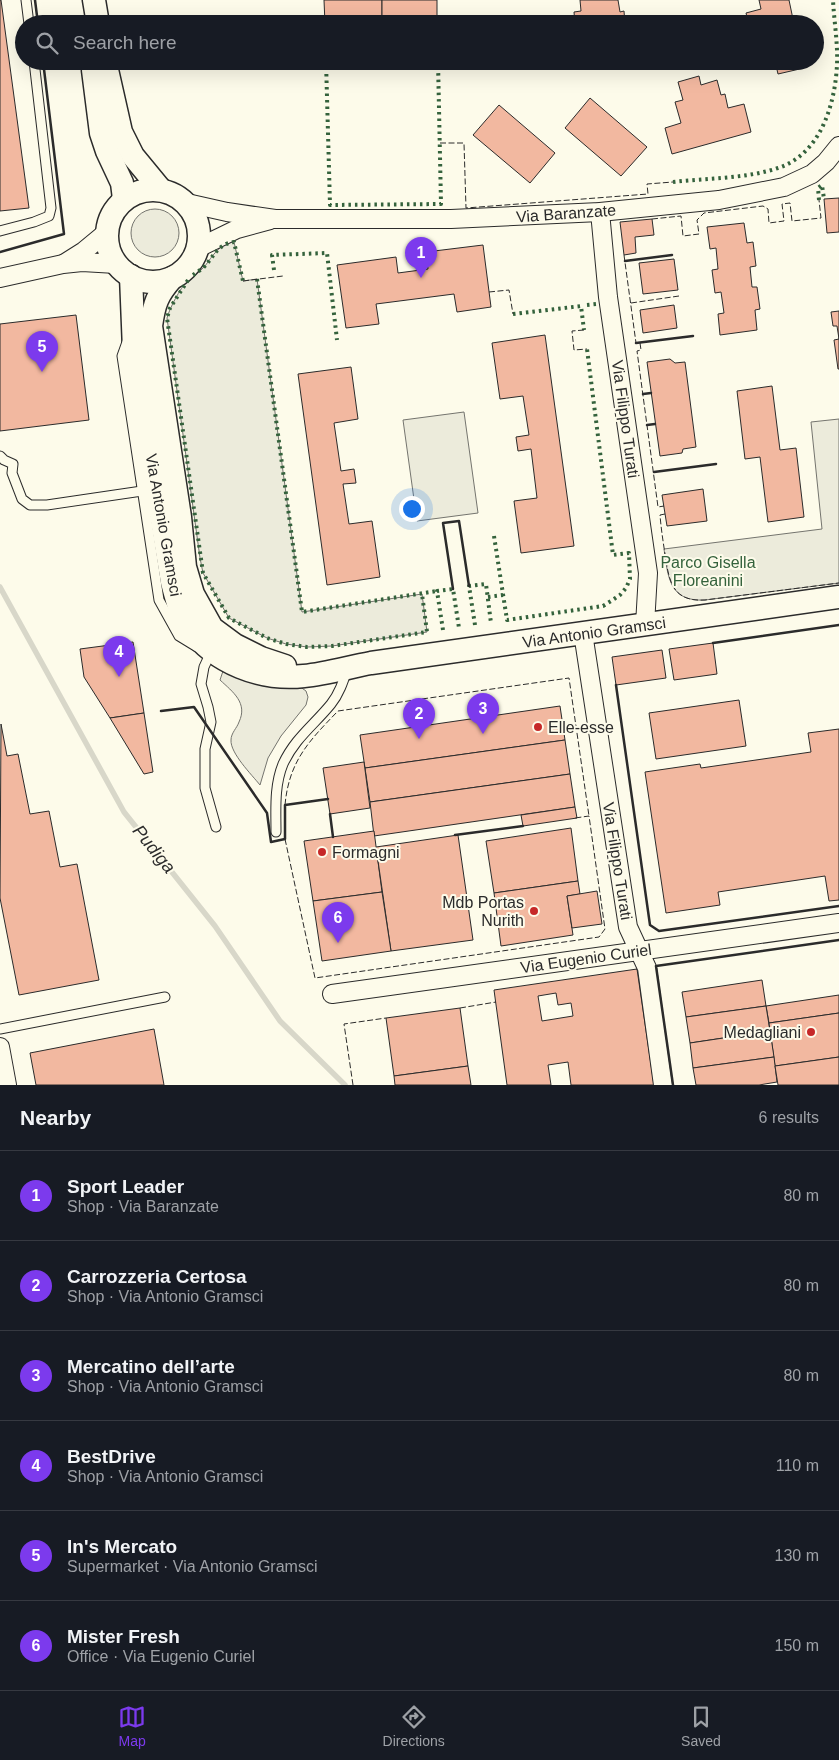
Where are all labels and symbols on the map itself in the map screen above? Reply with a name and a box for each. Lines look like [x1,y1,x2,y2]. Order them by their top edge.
street label: Via Baranzate [515,202,617,225]
pin: 1 [405,237,437,278]
pin: 5 [26,331,58,372]
street label: Via Filippo Turati [609,359,642,479]
street label: Via Antonio Gramsci [143,452,184,598]
your location [399,496,425,522]
park label: Parco Gisella Floreanini [660,554,756,589]
street label: Via Antonio Gramsci [521,614,667,651]
pin: 4 [103,636,135,677]
pin: 3 [467,693,499,734]
pin: 2 [403,698,435,739]
place label: Elle-esse [548,719,614,736]
marker: Elle-esse [532,721,544,733]
street label: Via Filippo Turati [600,801,635,921]
water label: Pudiga [129,821,179,877]
place label: Formagni [332,844,400,861]
marker: Formagni [316,846,328,858]
place label: Mdb Portas Nurith [442,894,524,929]
pin: 6 [322,902,354,943]
marker: Mdb Portas Nurith [528,905,540,917]
street label: Via Eugenio Curiel [519,941,653,976]
place label: Medagliani [724,1024,801,1041]
marker: Medagliani [805,1026,817,1038]

